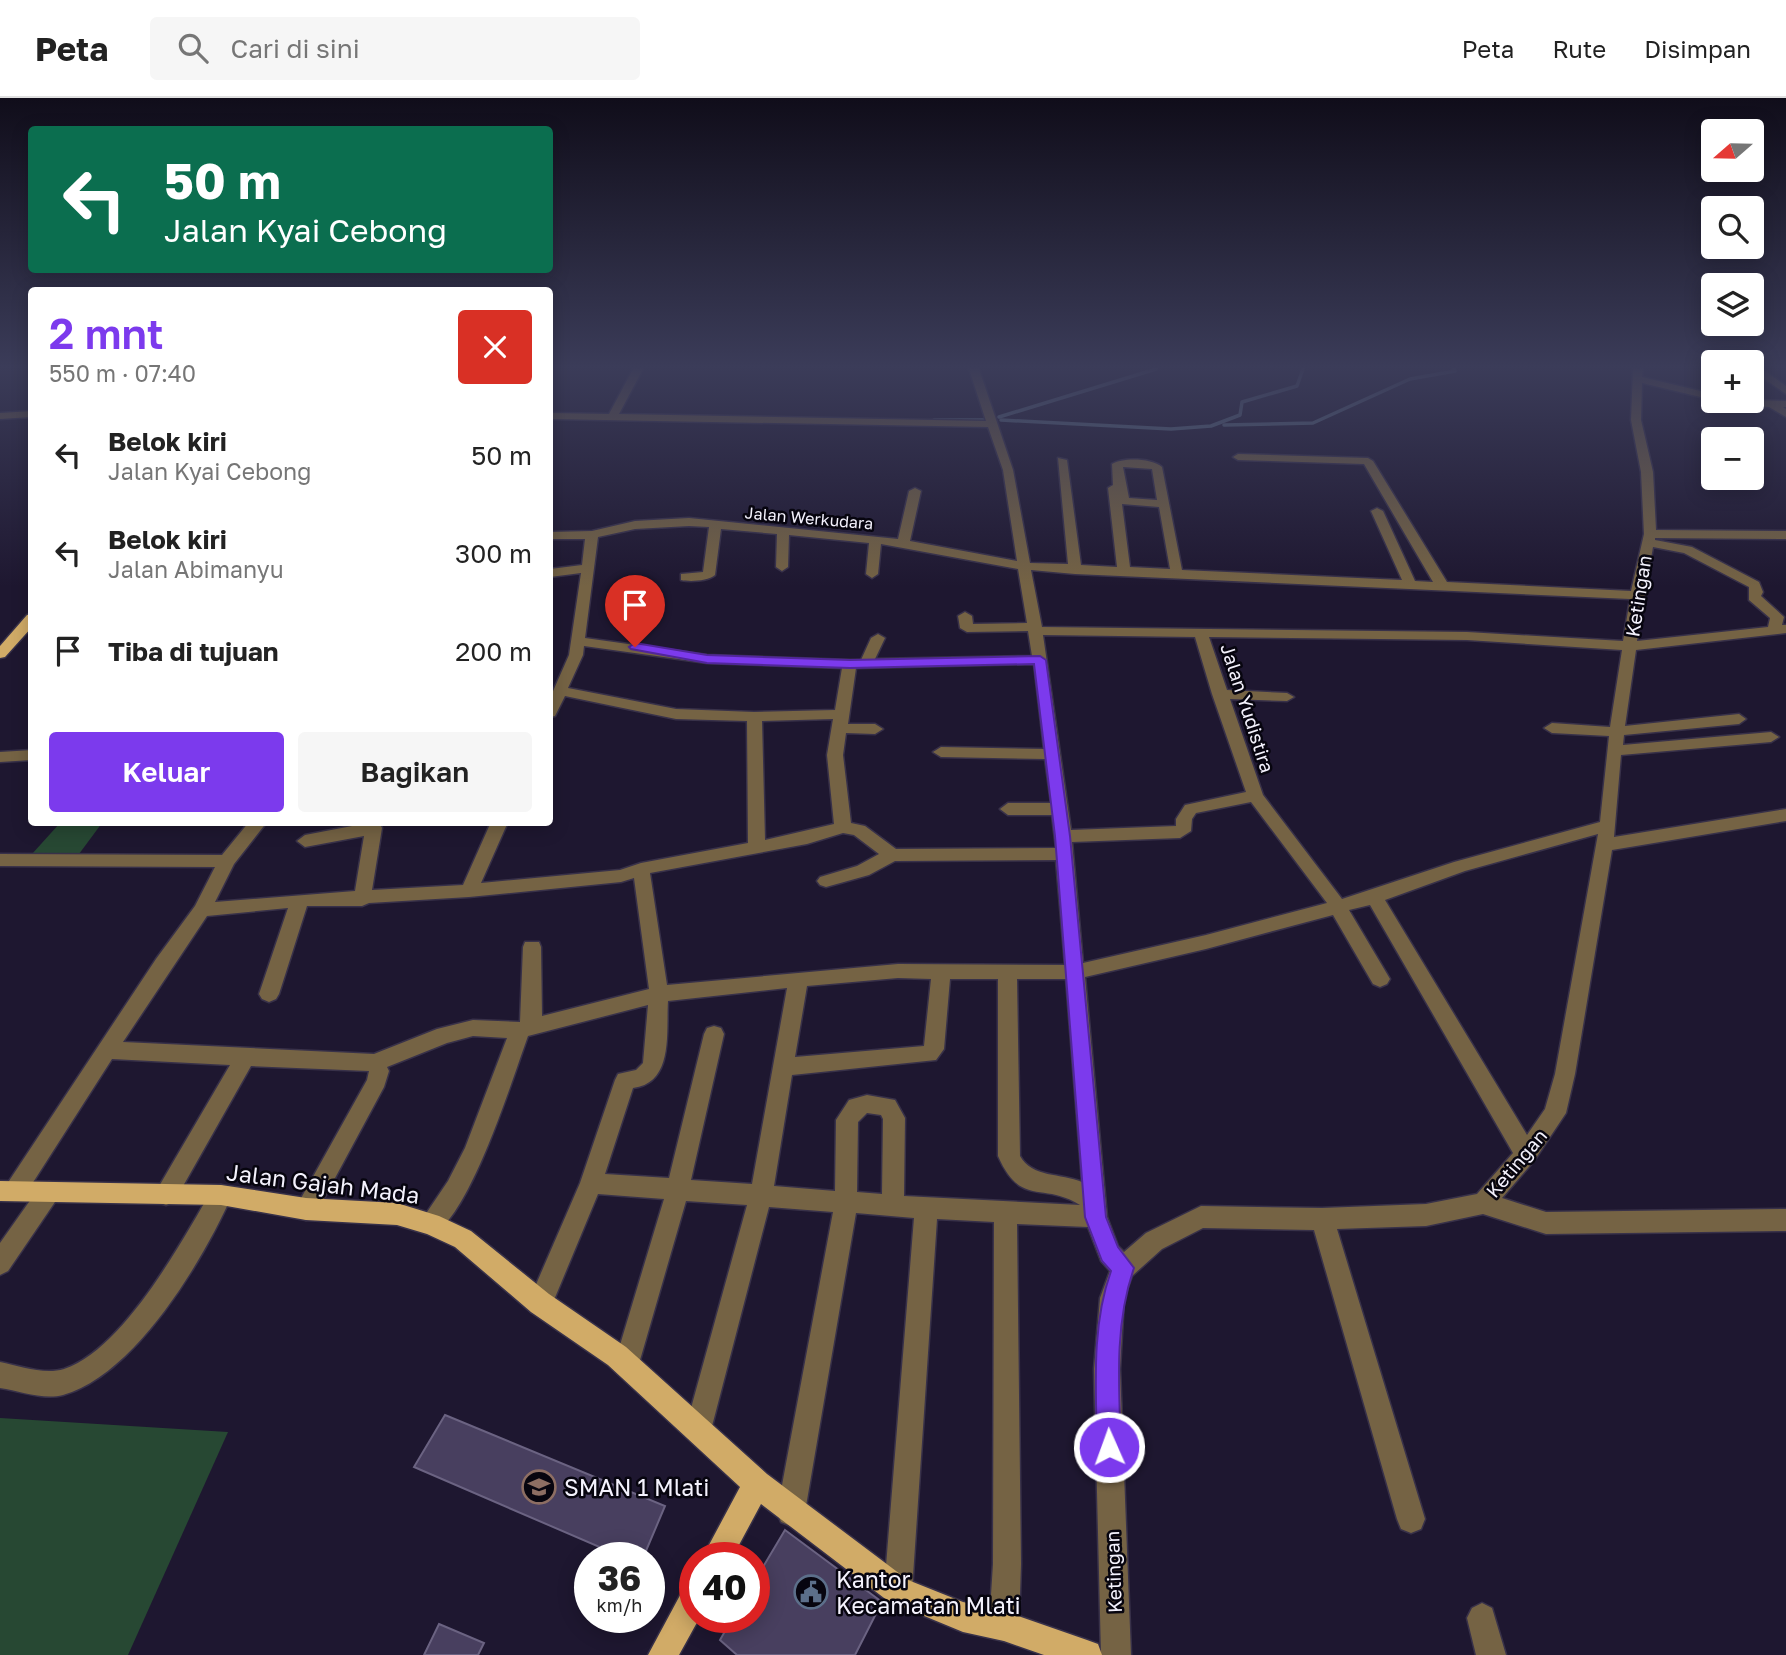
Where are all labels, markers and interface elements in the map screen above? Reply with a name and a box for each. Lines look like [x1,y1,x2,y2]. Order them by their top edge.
search box [150,17,640,80]
text: Peta [35,29,108,68]
icon: search [174,29,212,67]
text: Cari di sini [230,33,360,64]
text: Peta [1462,34,1514,63]
text: Rute [1552,34,1606,63]
text: Disimpan [1644,34,1751,63]
north arrow [1701,119,1764,182]
map controls [1701,119,1764,490]
text: 50 m [164,151,281,210]
icon: left [49,154,140,245]
button: search [1701,196,1764,259]
text: Jalan Kyai Cebong [164,211,447,249]
button: layers [1701,273,1764,336]
text: 2 mnt [49,308,164,358]
button: close [458,310,532,384]
button: + [1701,350,1764,413]
text: 550 m · 07:40 [49,359,196,387]
text: Belok kiri [108,426,227,457]
button: − [1701,427,1764,490]
icon: left [49,436,87,474]
text: 50 m [471,440,532,471]
text: Jalan Kyai Cebong [108,457,311,485]
street label: Jalan Werkudara [744,502,874,534]
text: Belok kiri [108,524,227,555]
icon: left [49,534,87,572]
text: 300 m [455,538,532,569]
street label: Ketingan [1620,554,1656,638]
text: Jalan Abimanyu [108,555,284,583]
pin [605,575,665,647]
icon: arrive [616,586,654,624]
icon: arrive [49,632,87,670]
text: Tiba di tujuan [108,636,278,667]
text: 200 m [455,636,532,667]
street label: Jalan Yudistira [1216,640,1280,776]
button: Keluar [49,732,284,812]
button: Bagikan [298,732,532,812]
street label: Ketingan [1481,1124,1551,1202]
street label: Jalan Gajah Mada [225,1157,421,1209]
position arrow [1072,1410,1146,1484]
school or university icon: SMAN 1 Mlati [520,1468,558,1506]
place label: SMAN 1 Mlati [564,1473,709,1501]
street label: Ketingan [1100,1531,1126,1613]
speed limit sign: 40 [679,1542,770,1633]
text: 36 [598,1557,641,1599]
place label: Kantor Kecamatan Mlati [836,1565,1021,1619]
public building icon: Kantor Kecamatan Mlati [792,1573,830,1611]
text: km/h [597,1594,642,1616]

